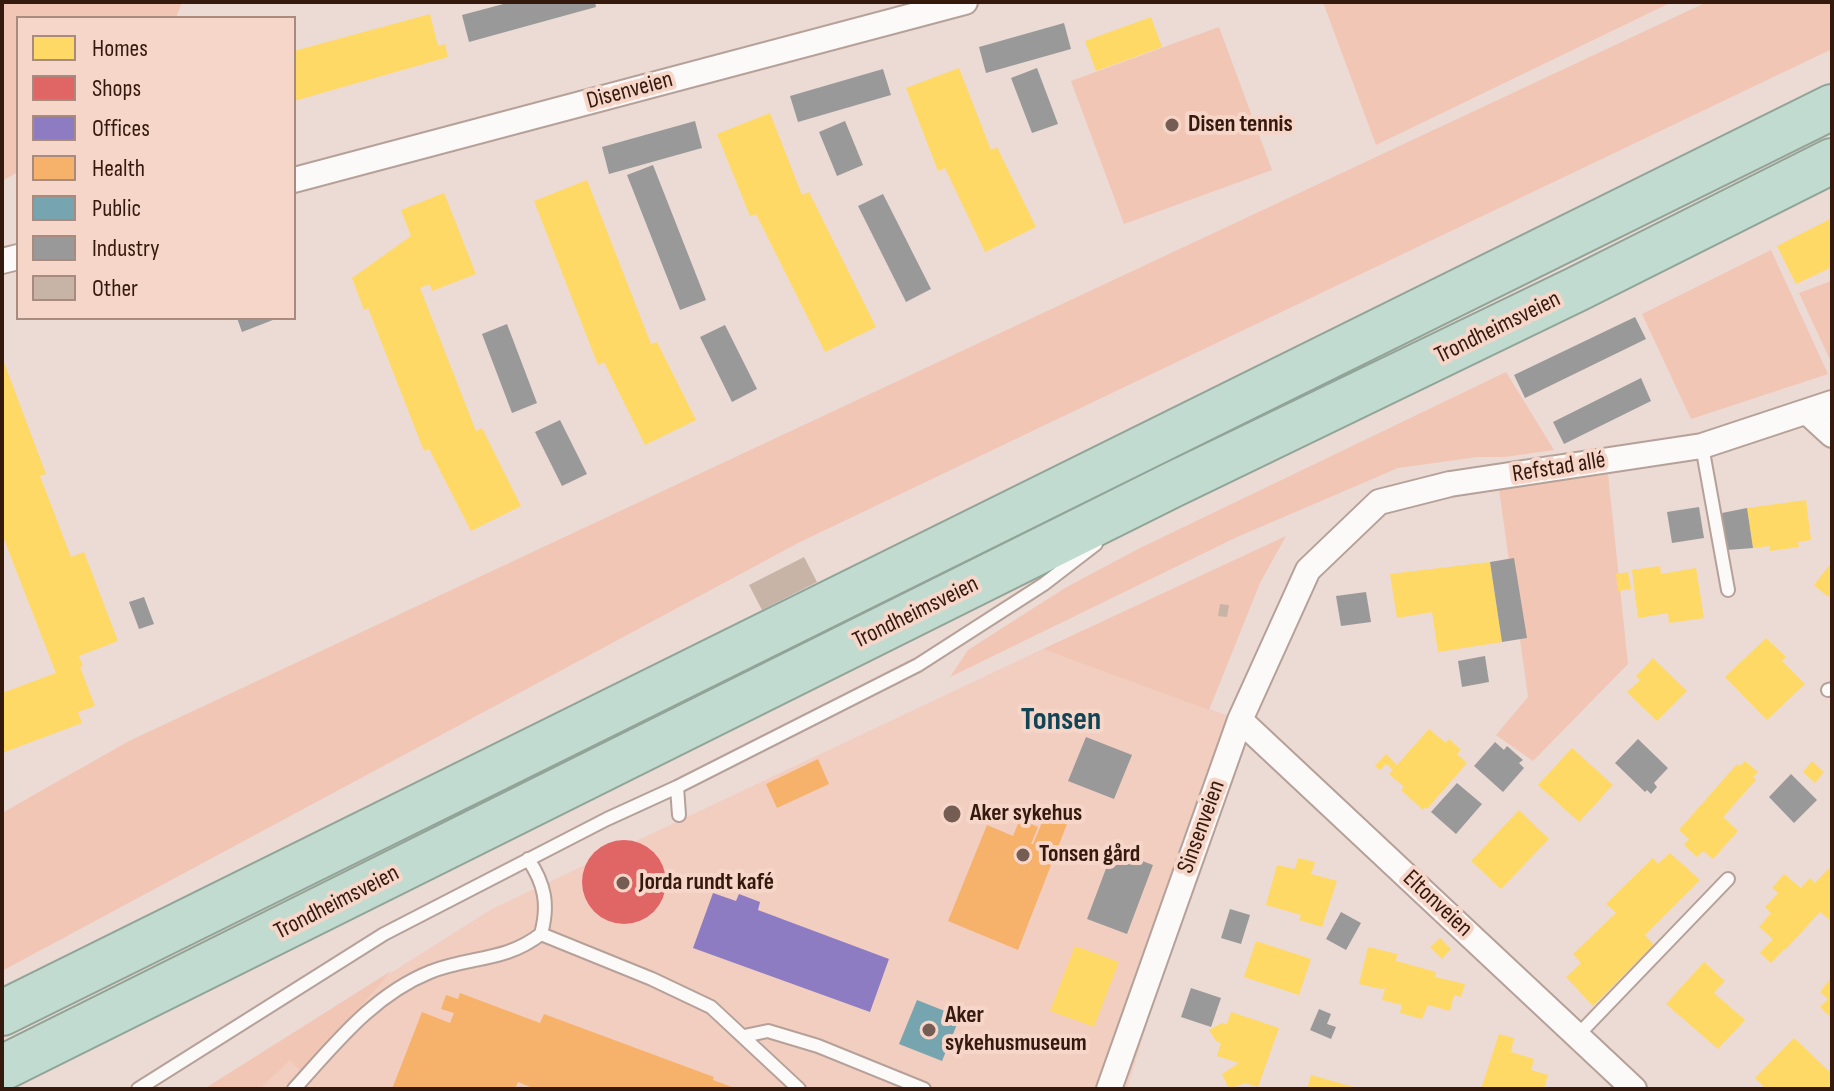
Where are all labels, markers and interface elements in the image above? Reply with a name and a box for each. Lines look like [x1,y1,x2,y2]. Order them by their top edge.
legend [16,16,296,320]
text: Homes [92,34,148,63]
street label: Disenveien [584,66,676,116]
text: Shops [92,74,141,103]
place label: Disen tennis [1188,111,1293,139]
text: Offices [92,114,150,143]
marker: Disen tennis [1163,116,1181,134]
text: Health [92,154,145,183]
text: Public [92,194,141,223]
text: Industry [92,234,159,263]
text: Other [92,274,138,303]
street label: Trondheimsveien [1430,285,1566,371]
street label: Refstad allé [1510,446,1608,490]
street label: Trondheimsveien [848,570,984,656]
district label: Tonsen [1021,702,1101,740]
street label: Sinsenveien [1172,777,1232,877]
place label: Aker sykehus [970,800,1082,828]
marker: Aker sykehus [941,803,963,825]
place label: Tonsen gård [1039,841,1140,869]
marker: Tonsen gård [1014,846,1032,864]
street label: Trondheimsveien [270,859,404,947]
street label: Eltonveien [1396,865,1478,943]
place label: Jorda rundt kafé [639,869,774,897]
marker: Jorda rundt kafé [614,874,632,892]
place label: Aker sykehusmuseum [945,1002,1087,1058]
marker: Aker sykehusmuseum [920,1021,938,1039]

